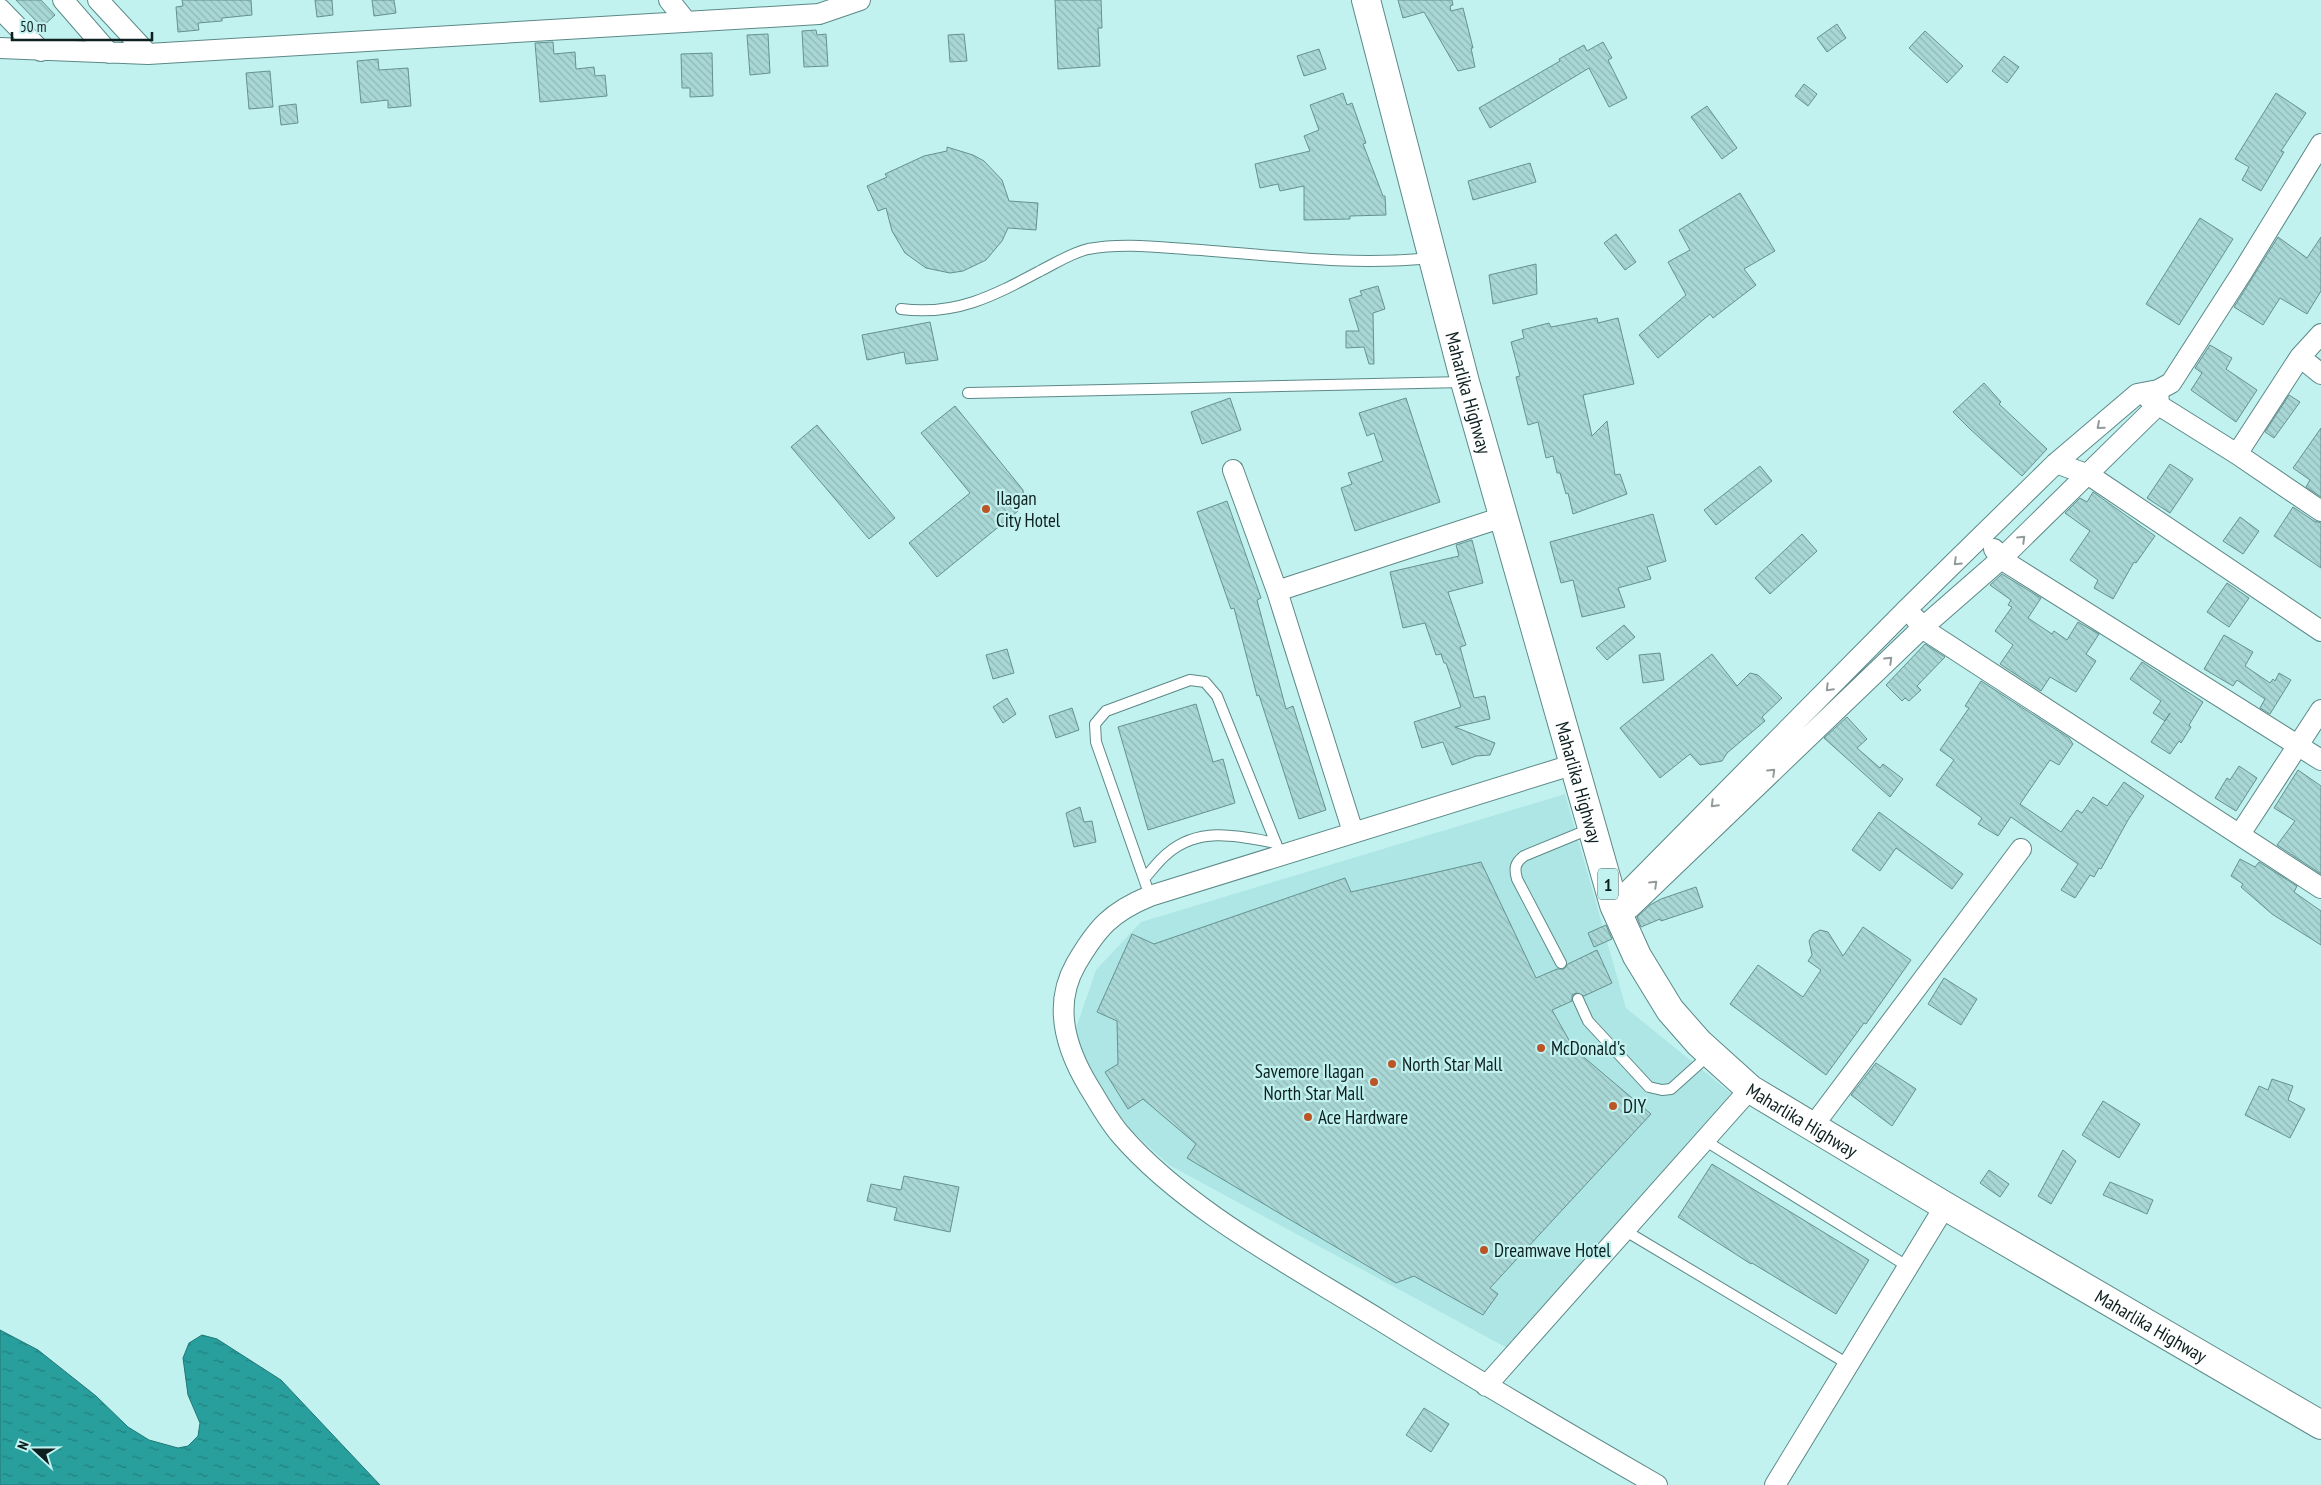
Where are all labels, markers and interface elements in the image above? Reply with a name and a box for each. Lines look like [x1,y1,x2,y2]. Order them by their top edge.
scale bar [12,10,152,42]
text: 50 m [20,17,46,36]
street label: Maharlika Highway [1441,329,1497,457]
one-way arrow [2096,420,2105,429]
place label: Ilagan City Hotel [996,486,1061,532]
marker: Ilagan City Hotel [980,503,992,515]
one-way arrow [2017,536,2026,545]
one-way arrow [1953,556,1962,565]
one-way arrow [1884,657,1893,666]
one-way arrow [1826,683,1835,692]
street label: Maharlika Highway [1550,719,1608,847]
one-way arrow [1766,769,1775,778]
one-way arrow [1711,798,1720,807]
road number: 1 [1598,869,1618,900]
one-way arrow [1649,881,1658,890]
place label: McDonald's [1551,1036,1626,1060]
marker: McDonald's [1535,1042,1547,1054]
place label: North Star Mall [1402,1052,1503,1076]
marker: North Star Mall [1386,1058,1398,1070]
place label: Savemore Ilagan North Star Mall [1255,1059,1365,1105]
marker: Savemore Ilagan North Star Mall [1368,1076,1380,1088]
street label: Maharlika Highway [1742,1078,1863,1163]
place label: DIY [1623,1094,1646,1118]
marker: DIY [1607,1100,1619,1112]
place label: Ace Hardware [1318,1105,1408,1129]
marker: Ace Hardware [1302,1111,1314,1123]
place label: Dreamwave Hotel [1494,1238,1611,1262]
marker: Dreamwave Hotel [1478,1244,1490,1256]
street label: Maharlika Highway [2091,1284,2212,1368]
north arrow [10,1425,60,1475]
text: N [13,1439,33,1452]

